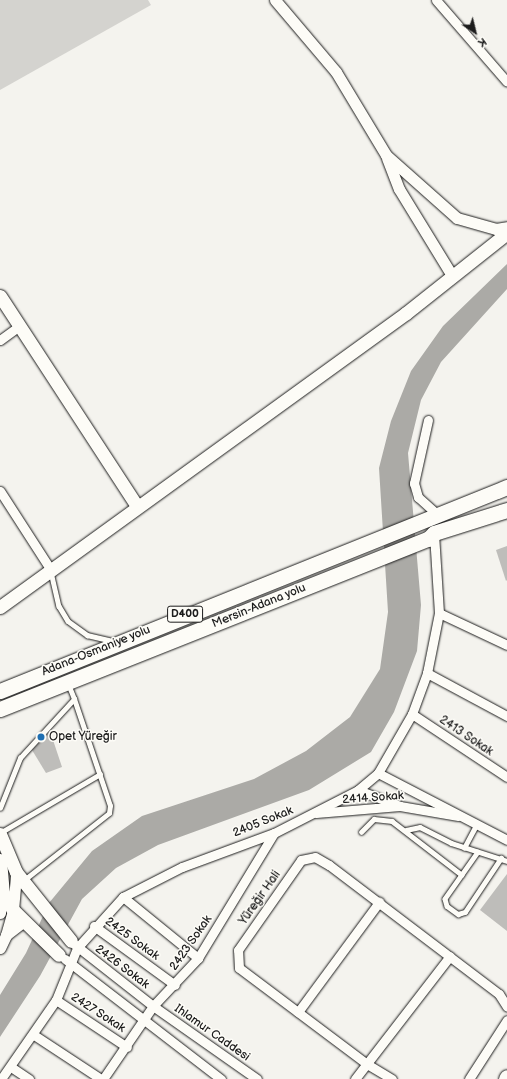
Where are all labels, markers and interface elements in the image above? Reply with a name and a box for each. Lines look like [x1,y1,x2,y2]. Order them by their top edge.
north arrow [455,12,495,52]
text: K [475,35,489,50]
street label: Mersin-Adana yolu [210,581,308,631]
road number: D400 [167,605,203,623]
street label: Adana-Osmaniye yolu [39,623,153,679]
street label: 2413 Sokak [436,713,496,759]
place label: Opet Yüreğir [49,730,118,744]
marker: Opet Yüreğir [36,732,46,742]
street label: 2414 Sokak [342,789,404,807]
street label: 2405 Sokak [231,803,295,841]
street label: Yüreğir Hali [236,868,284,928]
street label: 2423 Sokak [167,913,215,973]
street label: 2425 Sokak [102,914,162,964]
street label: 2426 Sokak [92,942,152,992]
street label: 2427 Sokak [68,990,128,1036]
street label: Ihlamur Caddesi [171,1002,253,1064]

